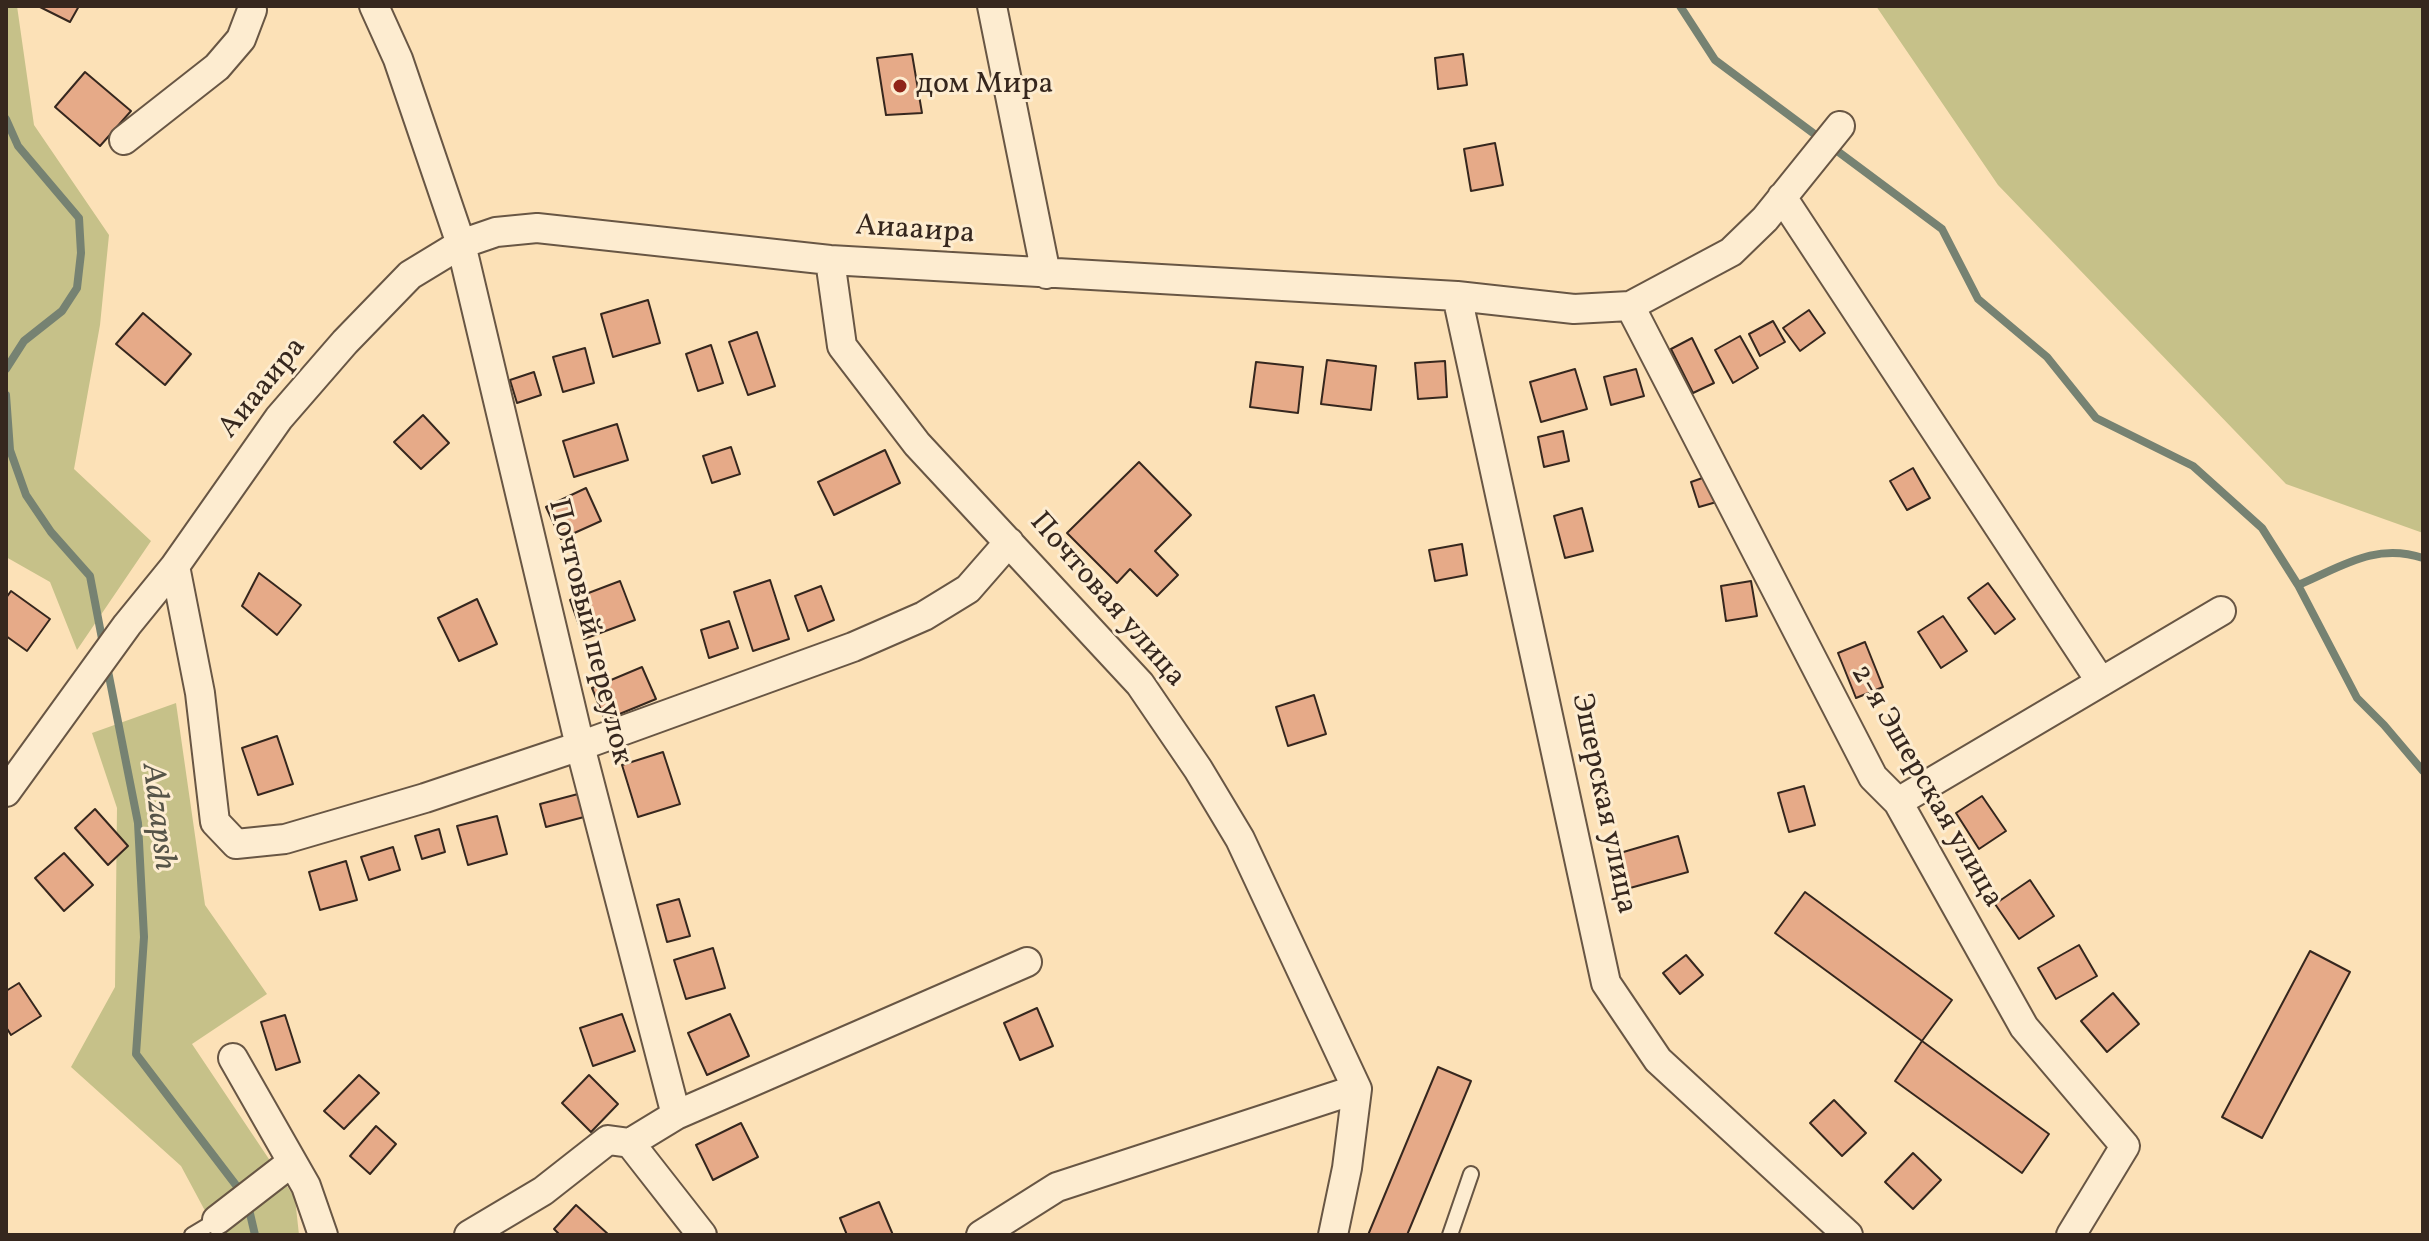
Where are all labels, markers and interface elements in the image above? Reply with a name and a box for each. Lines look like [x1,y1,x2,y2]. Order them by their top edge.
place label: дом Мира [916,68,1053,104]
marker: дом Мира [891,77,909,95]
street label: Аиааира [854,210,976,254]
street label: Аиааира [212,331,316,447]
street label: Почтовый переулок [538,496,638,768]
street label: Почтовая улица [1020,506,1192,696]
street label: 2-я Эшерская улица [1841,659,2009,915]
street label: Эшерская улица [1561,691,1643,917]
water label: Adzapsh [130,761,182,873]

